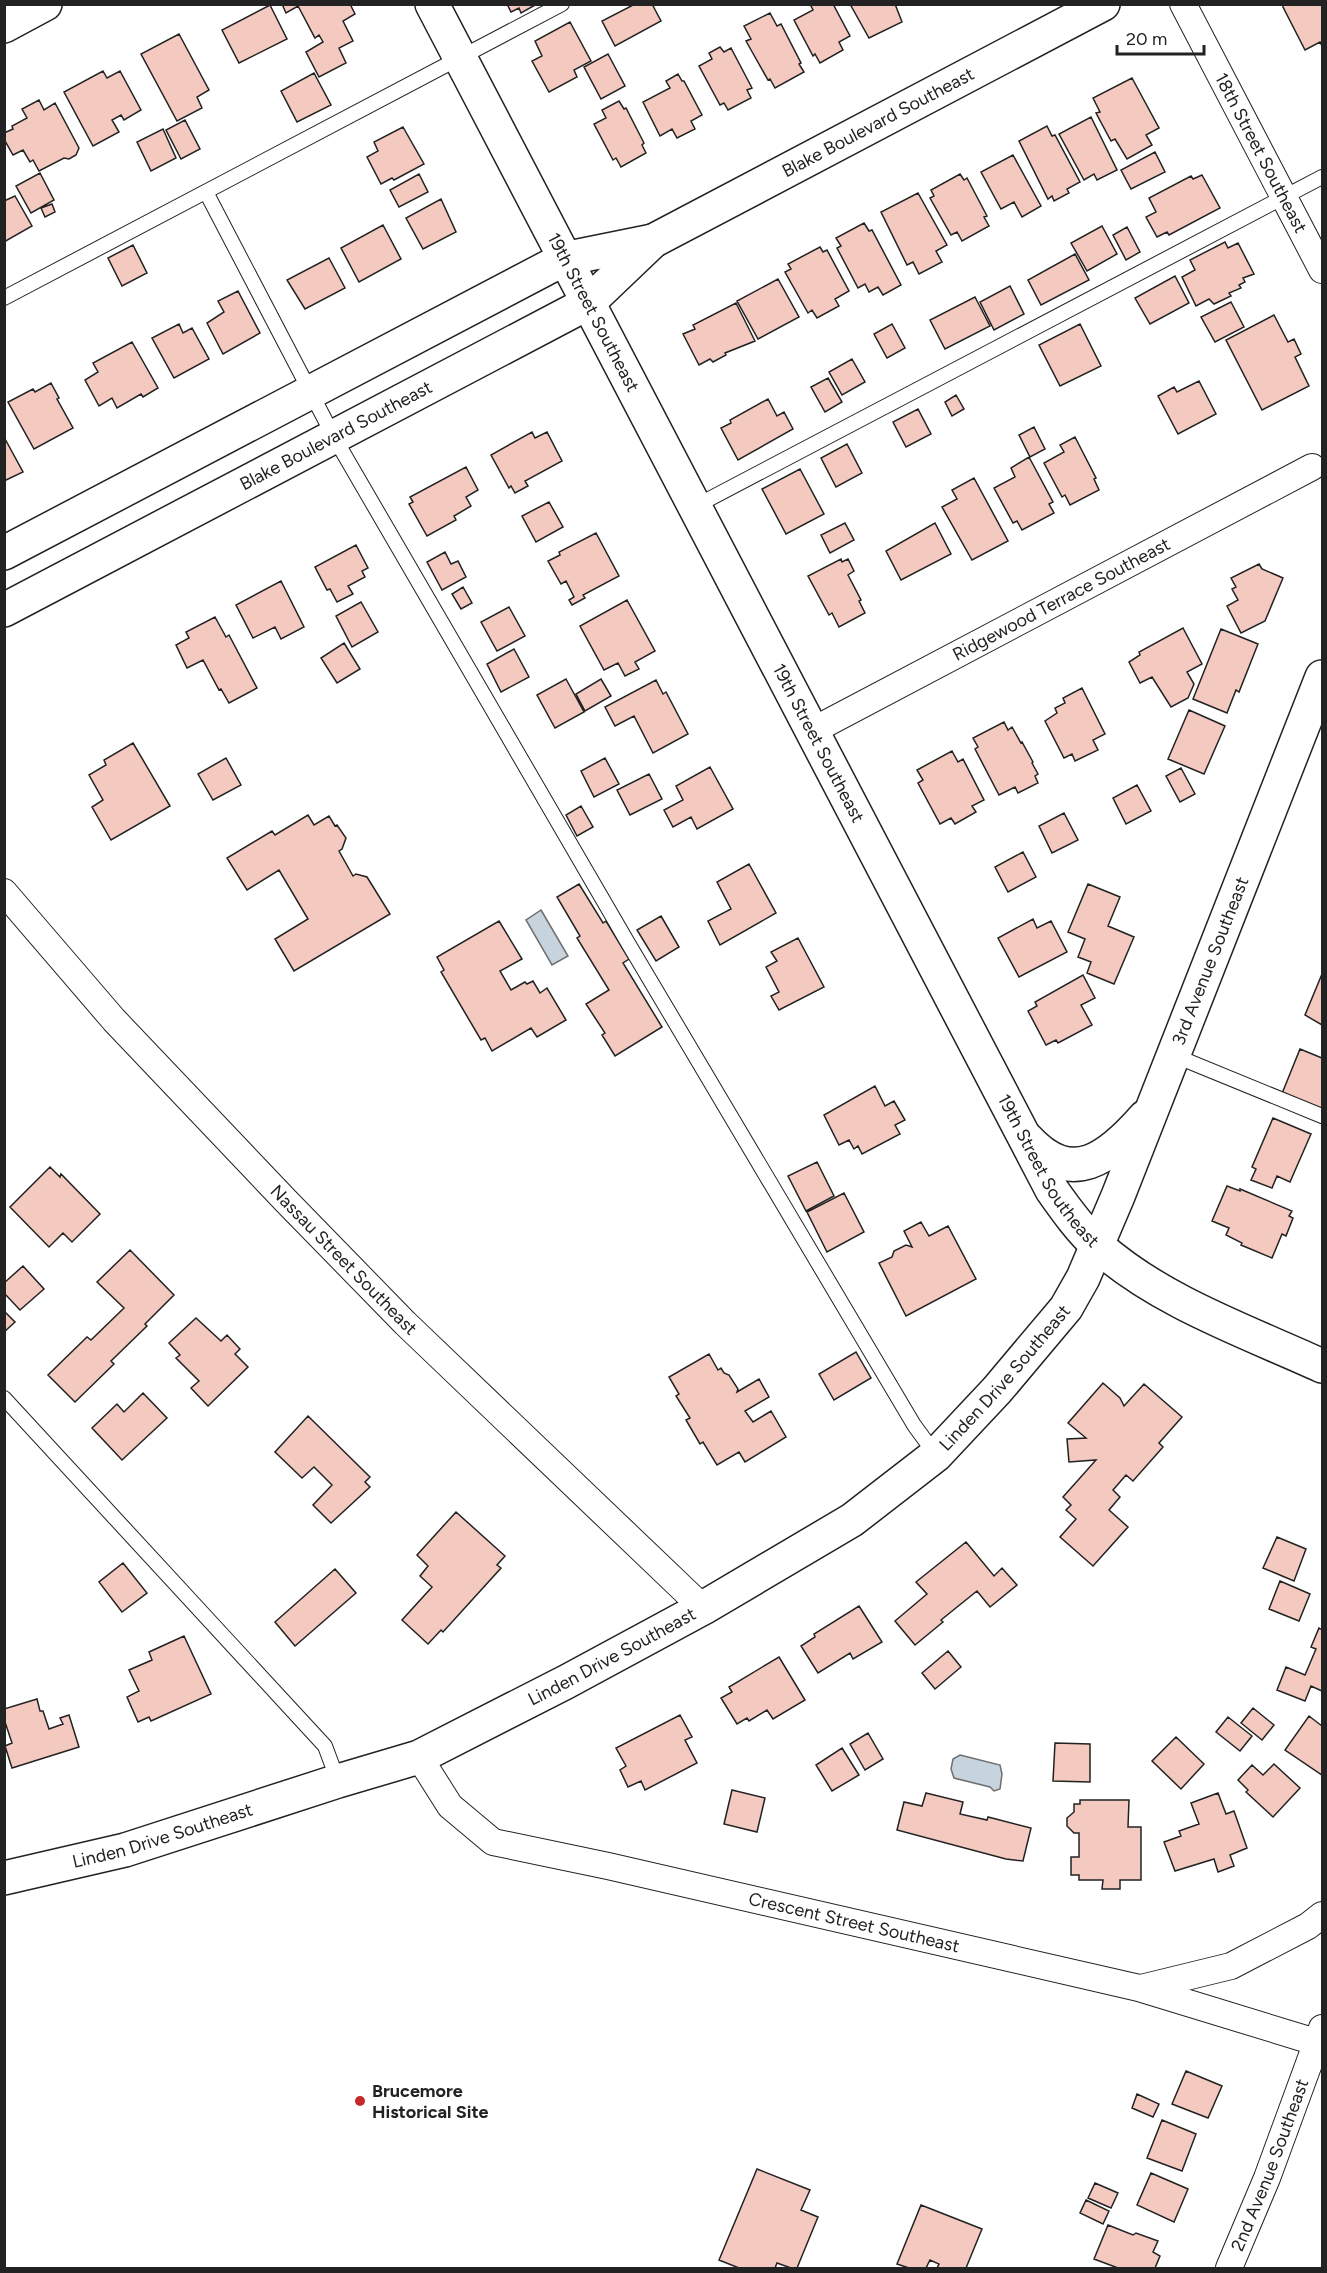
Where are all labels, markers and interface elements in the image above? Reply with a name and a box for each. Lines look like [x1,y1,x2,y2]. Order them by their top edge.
scale bar [1117,18,1204,56]
text: 20 m [1126,28,1167,50]
street label: Blake Boulevard Southeast [778,63,978,182]
street label: 18th Street Southeast [1210,69,1312,237]
street label: 19th Street Southeast [543,229,644,396]
street label: Blake Boulevard Southeast [236,376,436,495]
street label: Ridgewood Terrace Southeast [949,533,1174,666]
street label: 19th Street Southeast [768,660,869,827]
street label: 3rd Avenue Southeast [1167,874,1253,1048]
street label: 19th Street Southeast [993,1091,1104,1252]
street label: Nassau Street Southeast [266,1180,422,1340]
street label: Linden Drive Southeast [935,1300,1075,1455]
street label: Linden Drive Southeast [524,1603,700,1711]
street label: Linden Drive Southeast [70,1798,256,1873]
street label: Crescent Street Southeast [746,1888,962,1957]
street label: 2nd Avenue Southeast [1226,2076,1313,2254]
place label: Brucemore Historical Site [372,2080,489,2123]
marker: Brucemore Historical Site [353,2094,367,2108]

